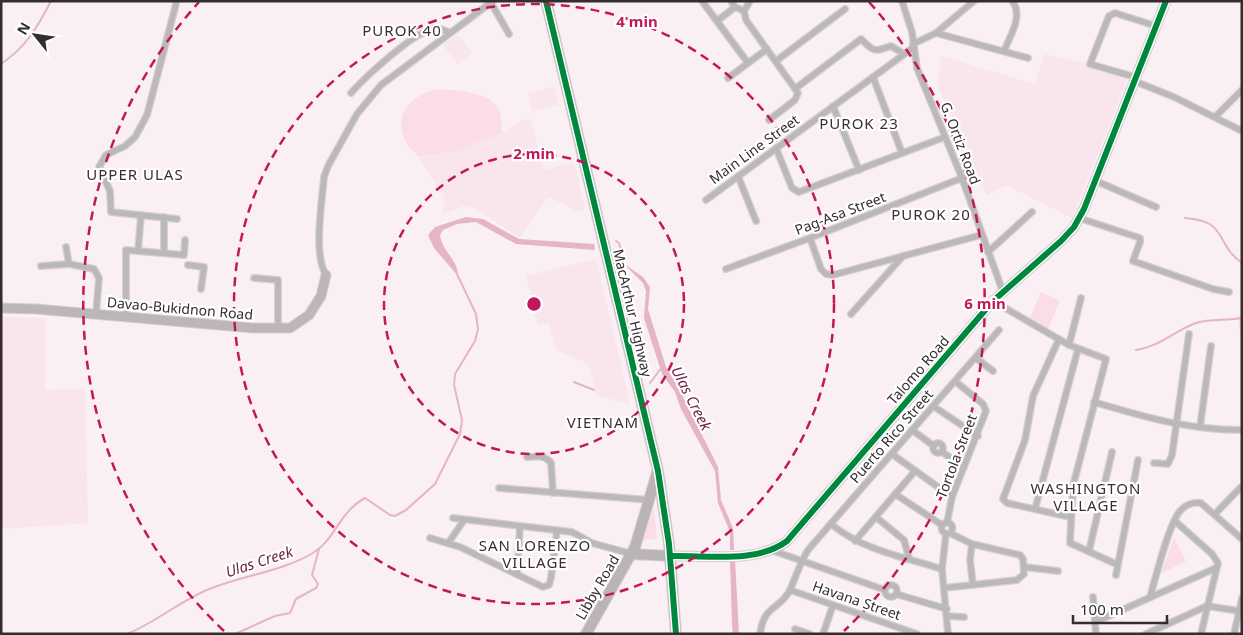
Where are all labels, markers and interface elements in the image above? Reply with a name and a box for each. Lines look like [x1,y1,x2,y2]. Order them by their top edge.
north arrow [10,10,60,60]
text: 4 min [616,11,658,31]
text: N [12,19,34,38]
district label: PUROK 40 [362,20,442,40]
street label: G. Ortiz Road [937,99,985,187]
street label: Main Line Street [705,110,803,188]
district label: PUROK 23 [819,113,899,133]
text: 2 min [513,143,555,163]
district label: UPPER ULAS [86,164,184,184]
street label: Pag-Asa Street [792,187,888,239]
district label: PUROK 20 [891,204,971,224]
street label: MacArthur Highway [609,247,657,380]
street label: Davao-Bukidnon Road [106,292,254,324]
text: 6 min [964,293,1006,313]
centre of rings [525,295,543,313]
street label: Talomo Road [883,332,953,408]
water label: Ulas Creek [667,362,717,434]
street label: Puerto Rico Street [845,385,937,487]
street label: Tortola Street [931,411,981,501]
district label: VIETNAM [567,412,639,432]
district label: WASHINGTON VILLAGE [1031,478,1141,515]
district label: SAN LORENZO VILLAGE [479,535,591,572]
water label: Ulas Creek [223,541,296,581]
street label: Libby Road [571,551,623,623]
street label: Havana Street [810,576,904,624]
scale bar [1073,592,1167,624]
text: 100 m [1080,599,1124,619]

